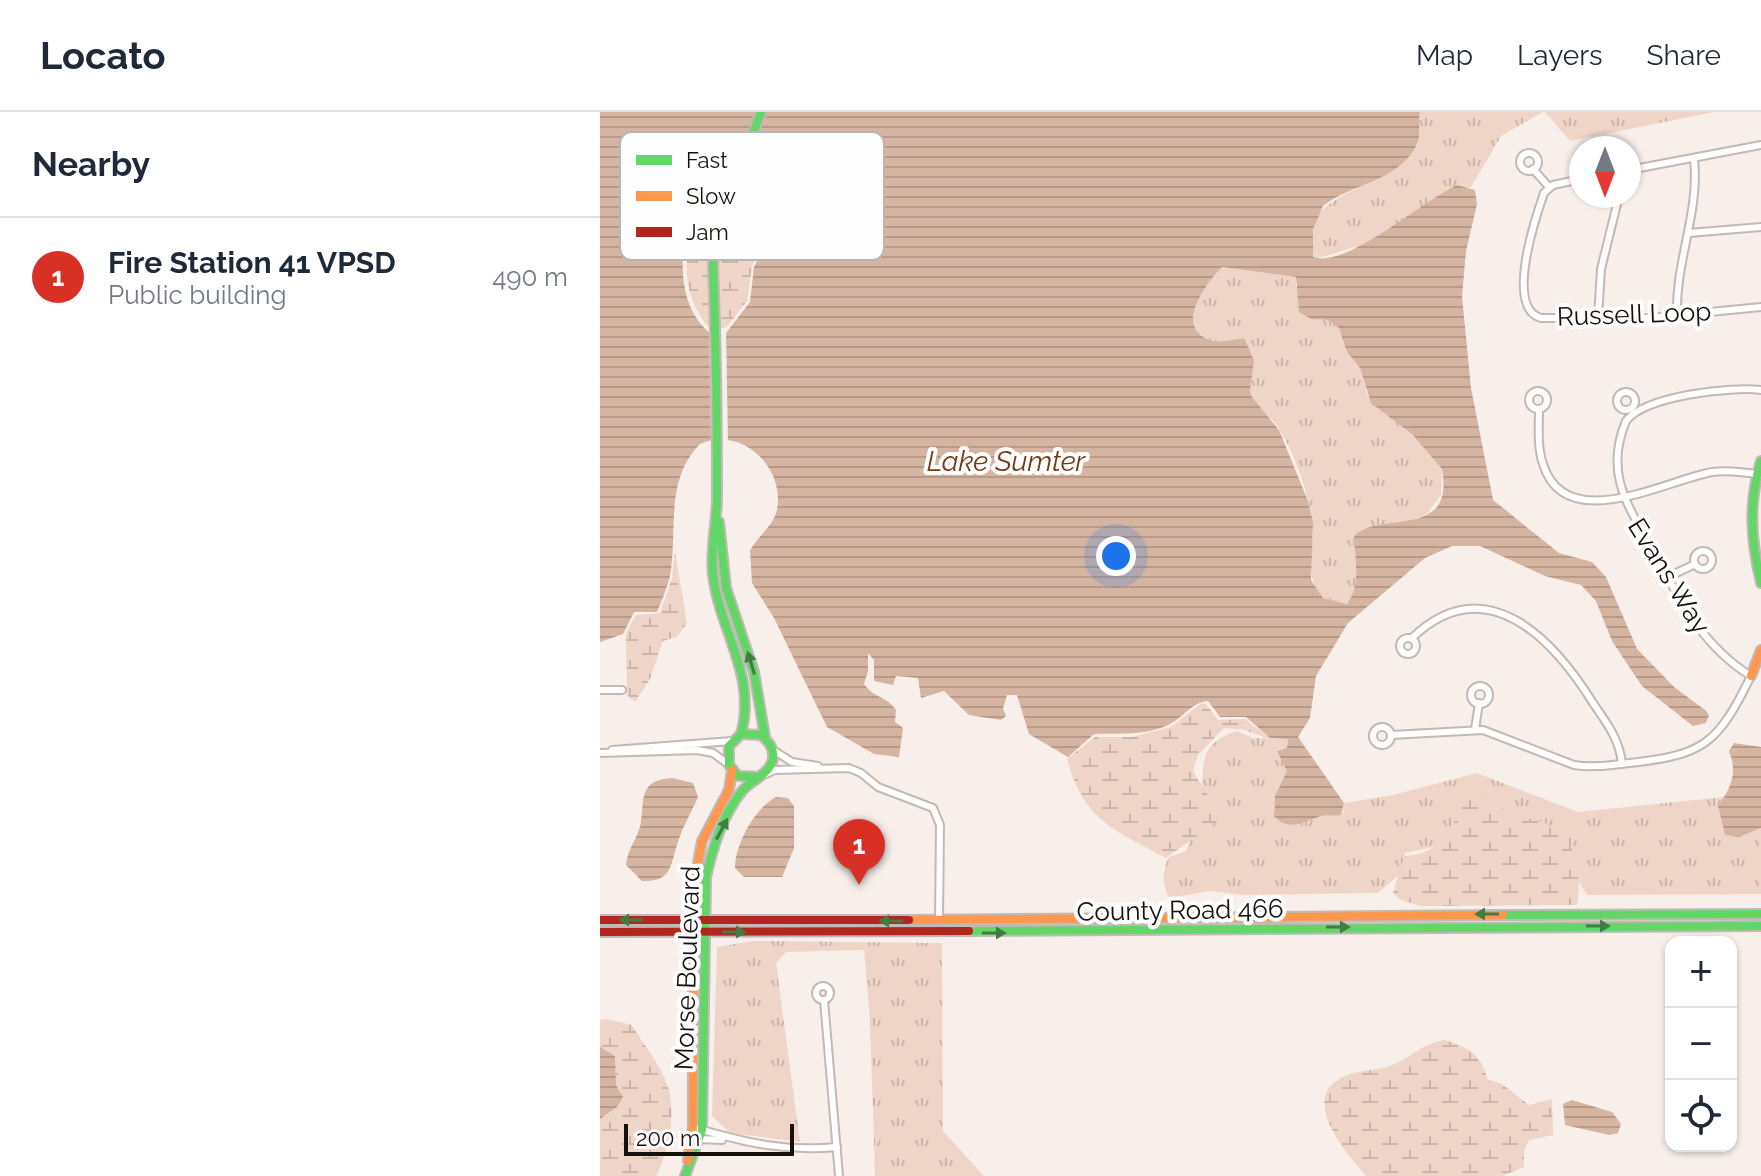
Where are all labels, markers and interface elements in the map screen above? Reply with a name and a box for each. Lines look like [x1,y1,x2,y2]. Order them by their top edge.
text: Locato [40,33,166,78]
text: Map [1416,39,1473,72]
text: Layers [1517,39,1603,72]
text: Share [1647,39,1721,72]
legend [620,132,884,260]
north arrow [1569,136,1641,208]
text: Nearby [32,144,150,184]
text: Fast [686,147,728,173]
text: Slow [686,183,736,209]
text: Jam [686,219,729,245]
text: Fire Station 41 VPSD [108,245,396,280]
text: 1 [52,262,64,292]
text: 490 m [492,262,568,292]
text: Public building [108,280,287,310]
street label: Russell Loop [1556,296,1712,332]
water label: Lake Sumter [927,445,1087,478]
street label: Evans Way [1622,513,1716,639]
your location [1096,536,1136,576]
one-way arrow [744,651,757,675]
one-way arrow [716,817,729,840]
pin: 1 [833,819,885,885]
street label: Morse Boulevard [668,865,706,1071]
street label: County Road 466 [1076,893,1284,927]
one-way arrow [1474,908,1499,920]
one-way arrow [618,914,643,926]
one-way arrow [878,915,903,927]
one-way arrow [1586,920,1611,932]
one-way arrow [1326,921,1351,933]
one-way arrow [722,925,747,938]
one-way arrow [982,927,1007,939]
map controls [1665,936,1737,1152]
button: + [1665,936,1737,1008]
button: − [1665,1008,1737,1080]
button: locate [1665,1080,1737,1152]
scale bar [624,1120,794,1156]
text: 200 m [636,1125,700,1151]

